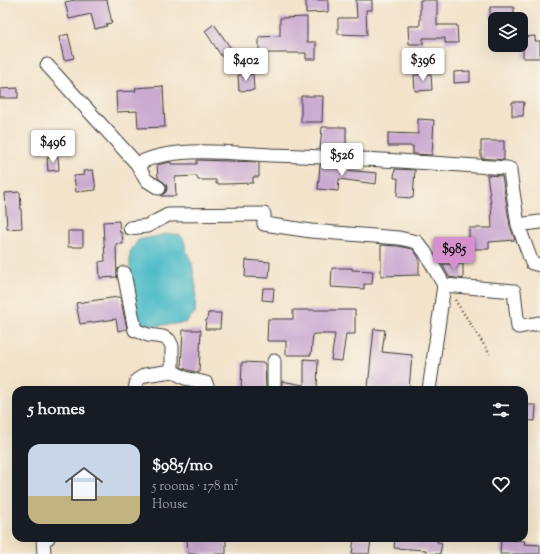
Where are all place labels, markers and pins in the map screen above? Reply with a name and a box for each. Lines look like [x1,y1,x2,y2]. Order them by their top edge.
pin: $402 [222,48,270,82]
pin: $396 [399,48,447,82]
pin: $496 [29,130,77,164]
pin: $526 [318,143,366,177]
pin: $985 [430,237,478,271]

